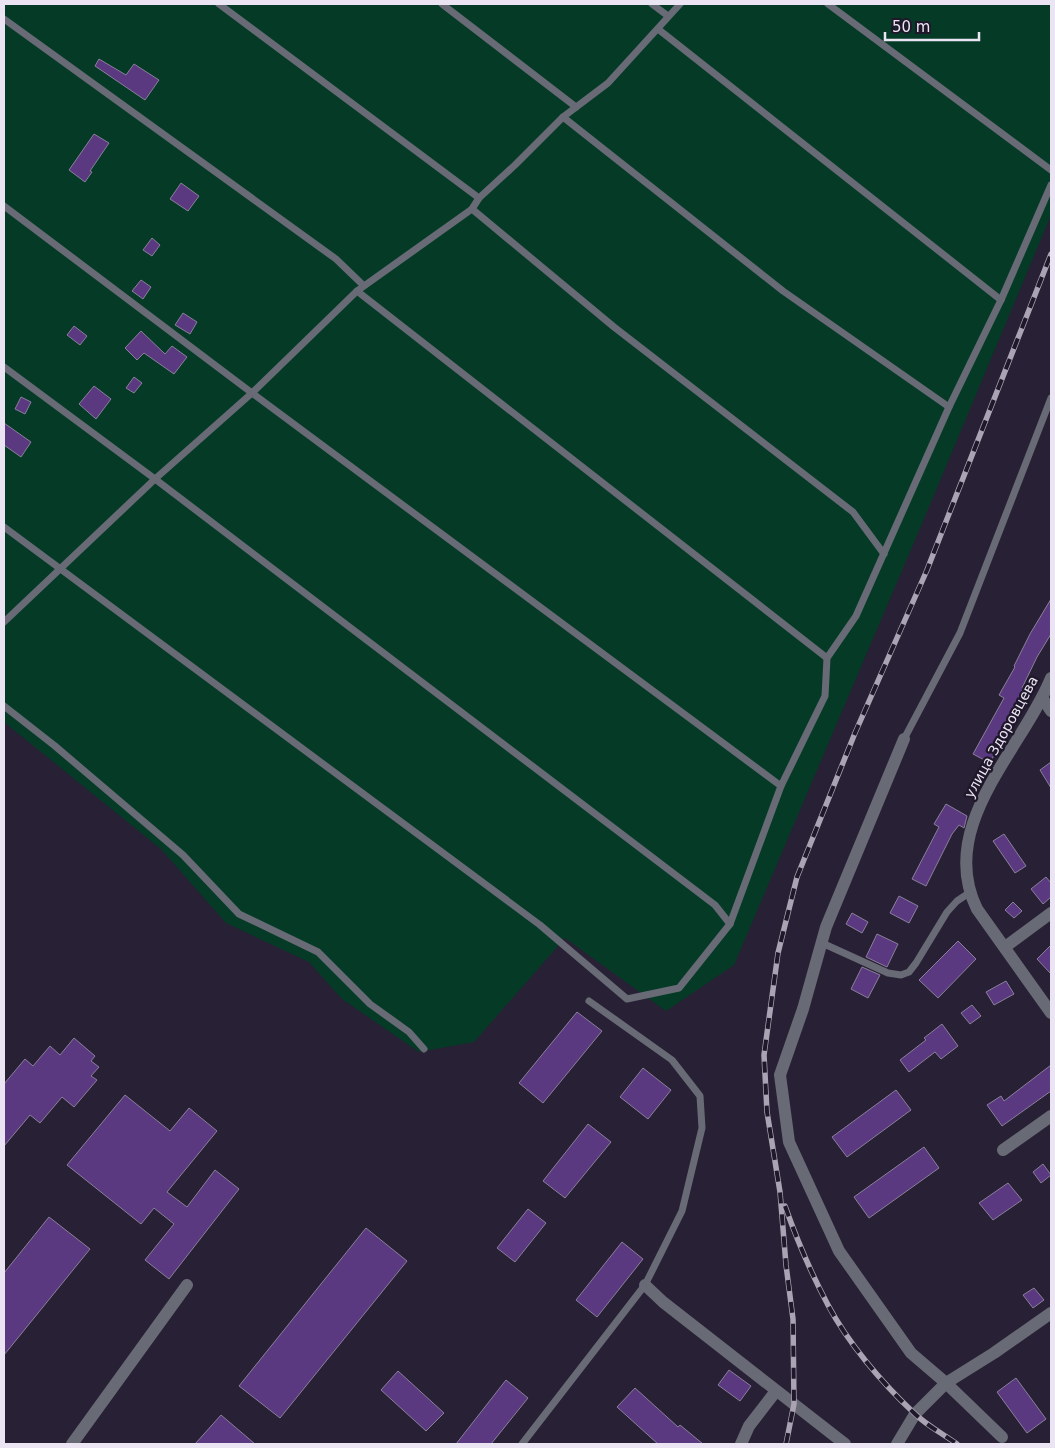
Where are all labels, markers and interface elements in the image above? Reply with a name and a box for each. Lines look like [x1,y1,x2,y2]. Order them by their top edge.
scale bar [885,10,979,42]
text: 50 m [892,18,930,36]
street label: улица Здоровцева [961,673,1041,801]

